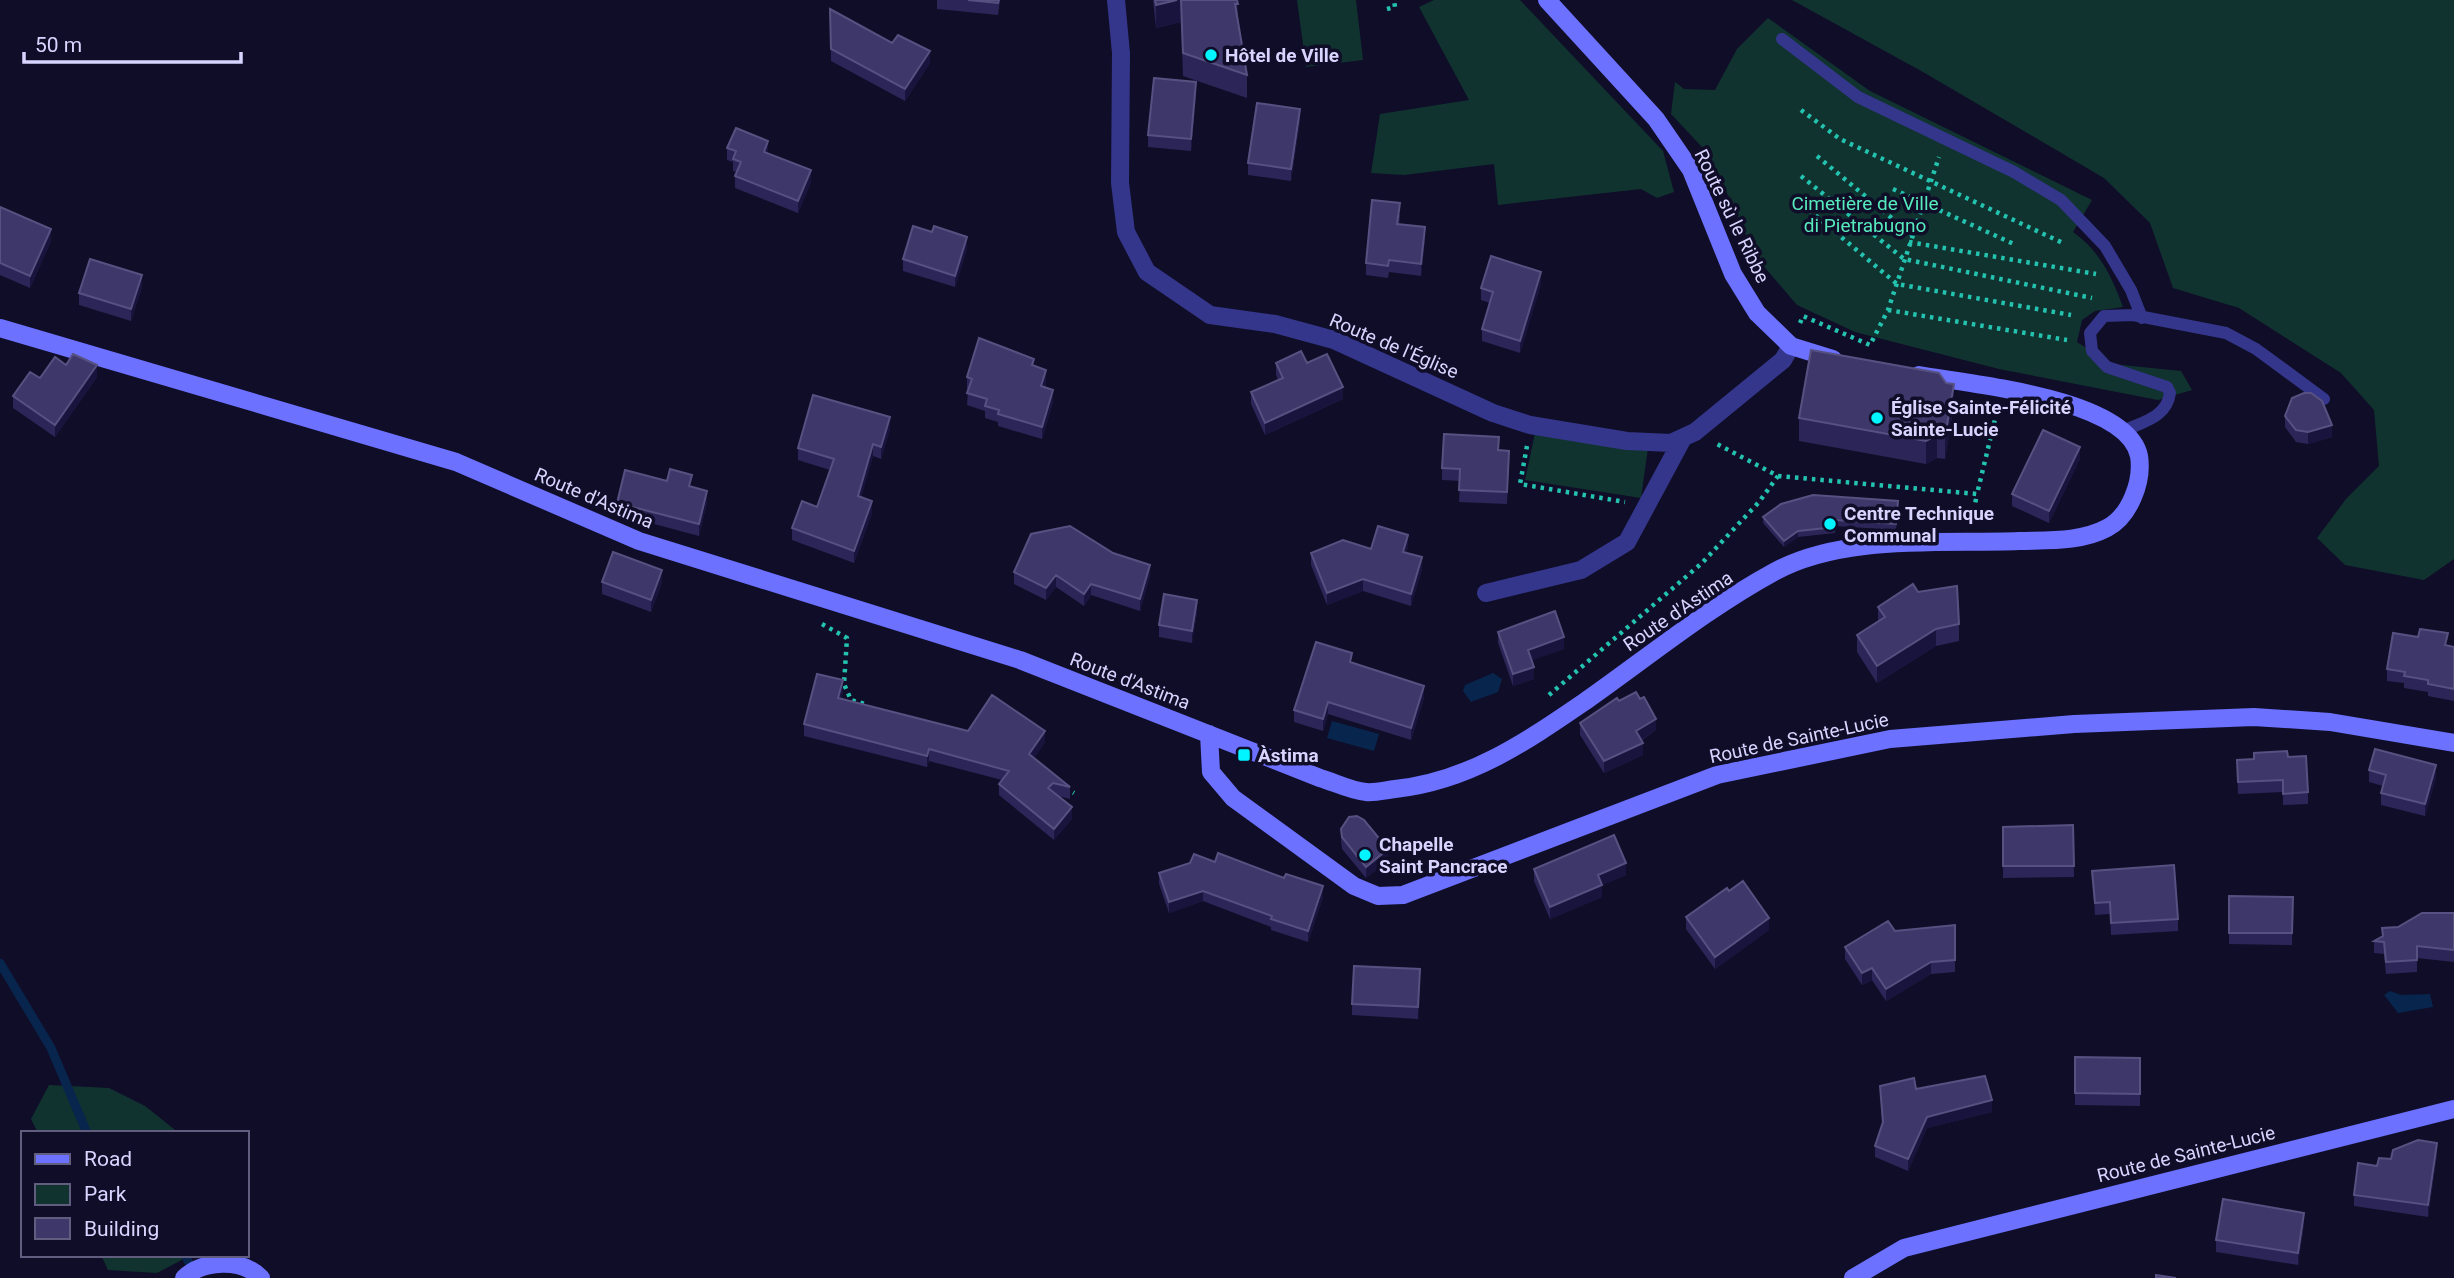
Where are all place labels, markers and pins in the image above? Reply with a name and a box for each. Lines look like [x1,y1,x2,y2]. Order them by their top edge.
place label: Hôtel de Ville [1225,44,1339,67]
marker: Hôtel de Ville [1203,47,1219,63]
place label: Église Sainte-Félicité Sainte-Lucie [1891,396,2071,441]
marker: Église Sainte-Félicité Sainte-Lucie [1869,410,1885,426]
place label: Centre Technique Communal [1844,502,1994,547]
marker: Centre Technique Communal [1822,516,1838,532]
place label: Àstima [1258,744,1319,767]
marker: Àstima [1236,747,1252,763]
place label: Chapelle Saint Pancrace [1379,833,1508,878]
marker: Chapelle Saint Pancrace [1357,847,1373,863]

